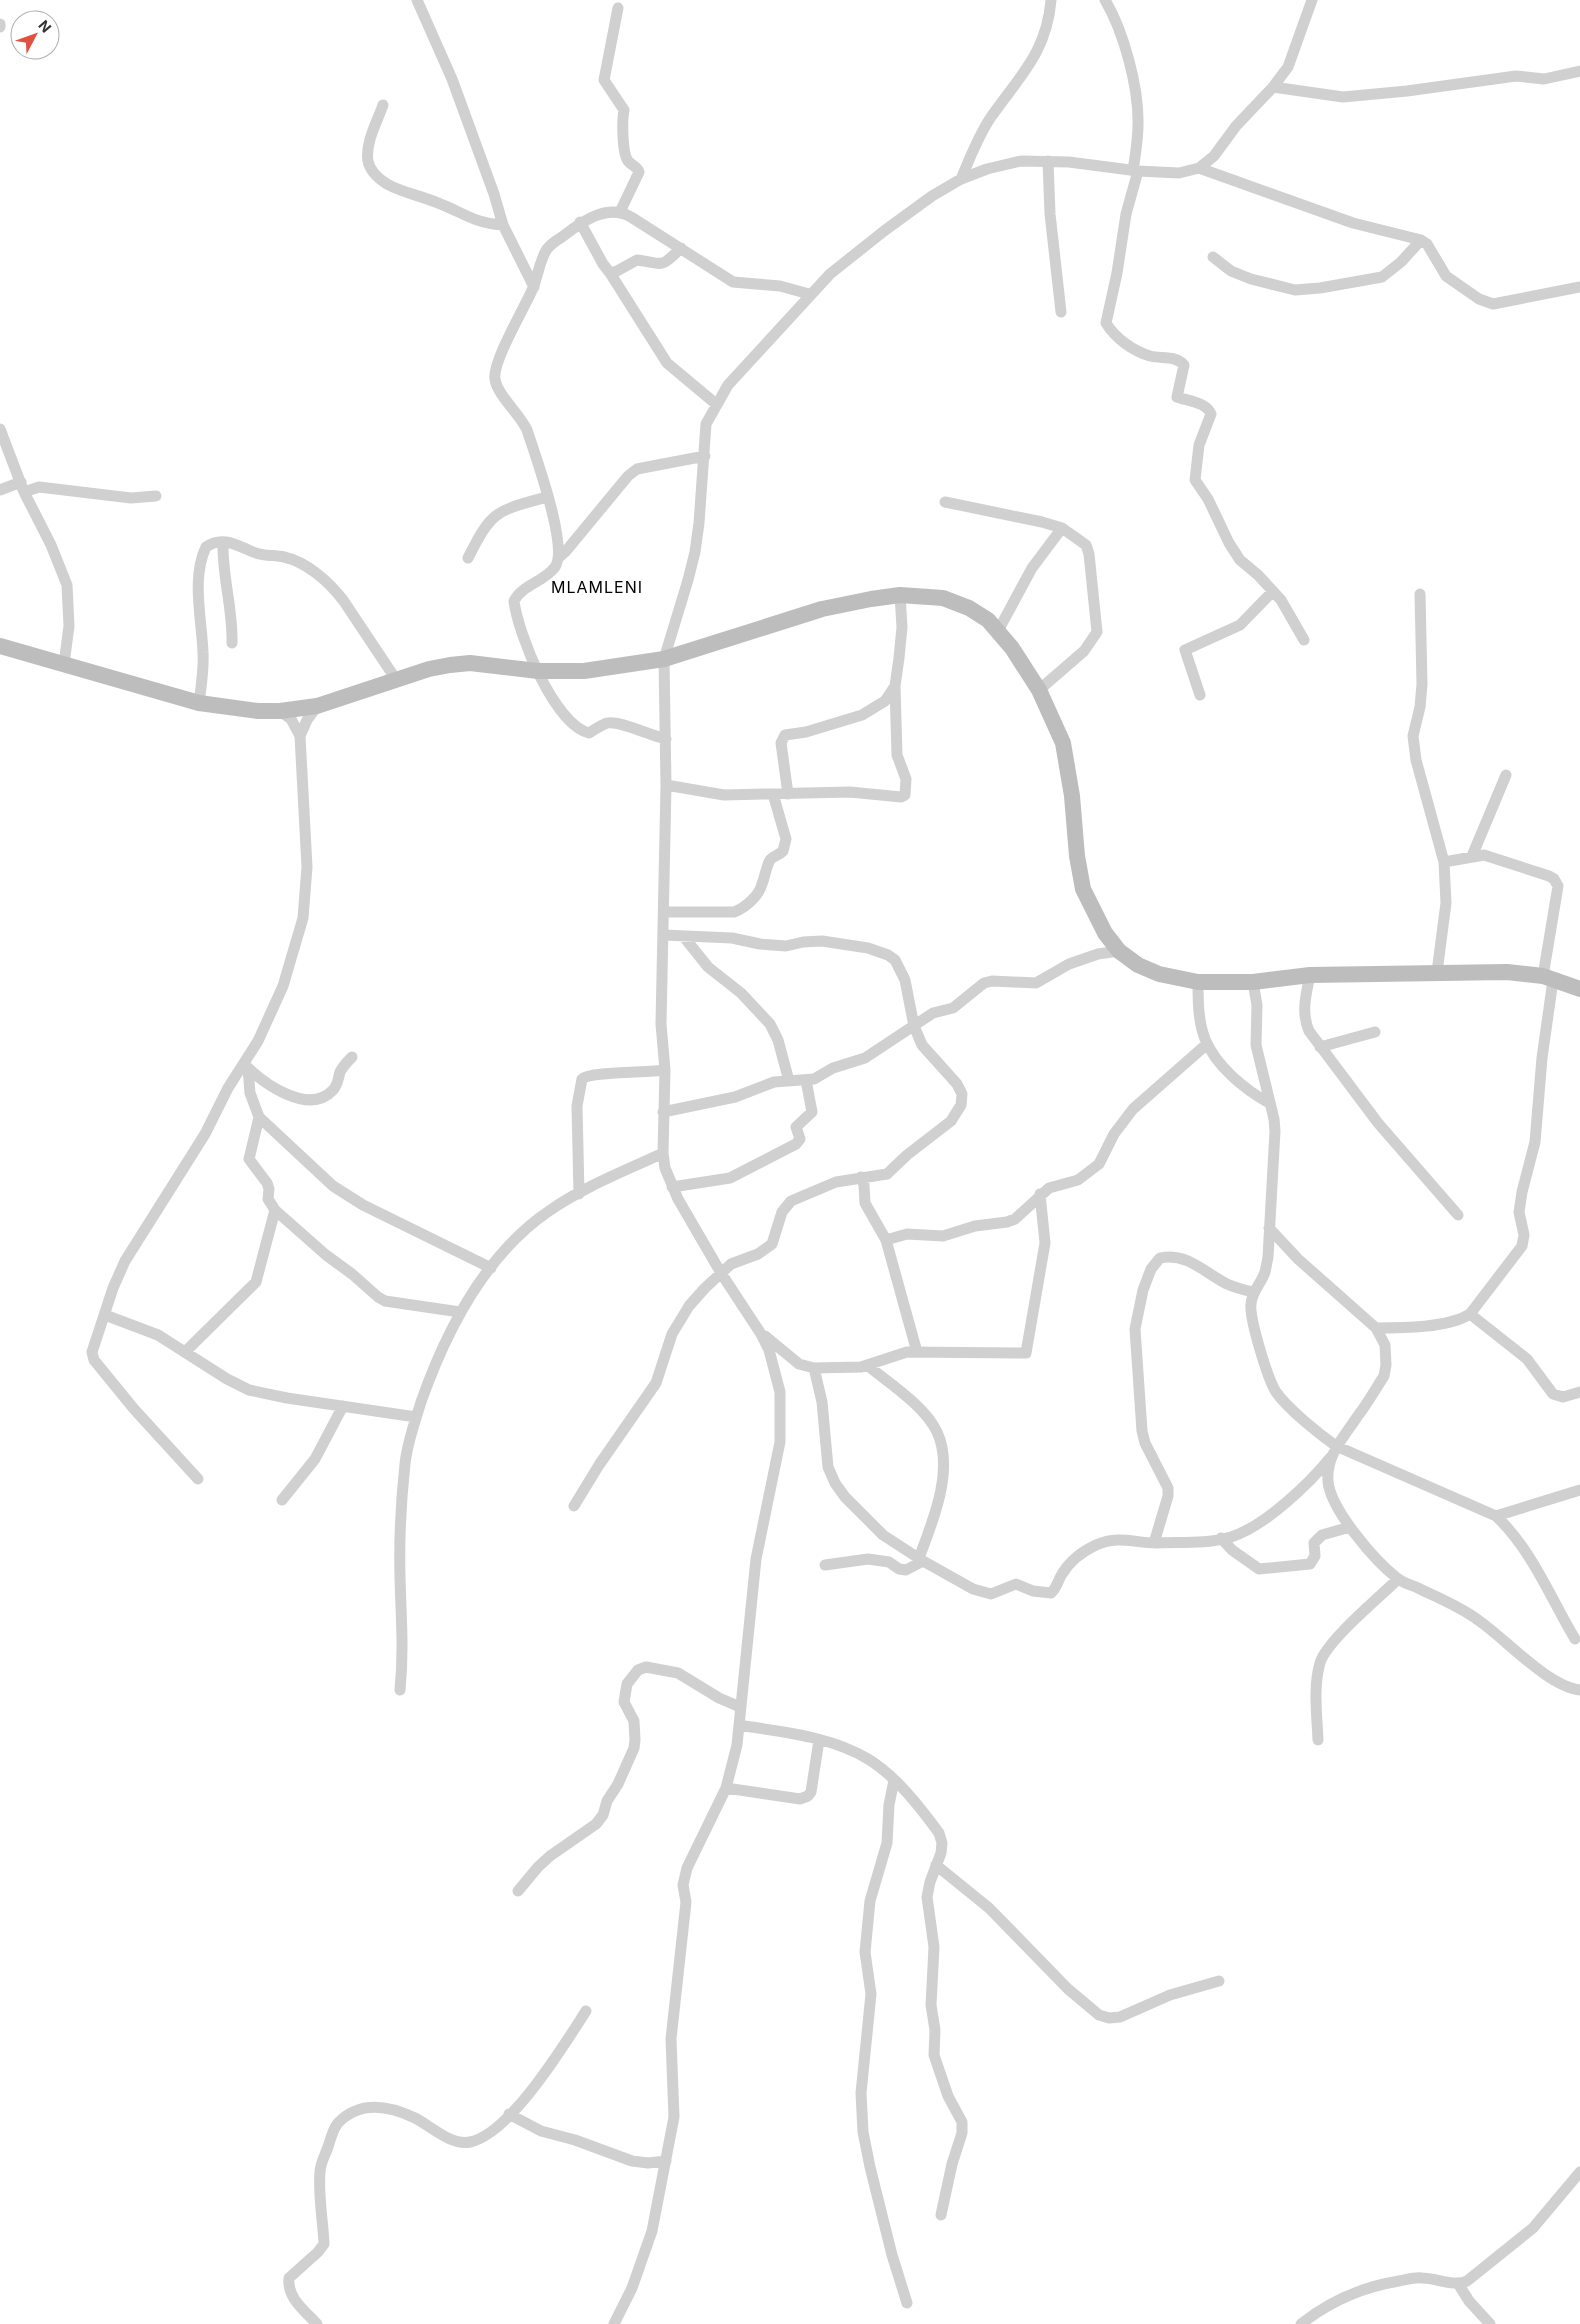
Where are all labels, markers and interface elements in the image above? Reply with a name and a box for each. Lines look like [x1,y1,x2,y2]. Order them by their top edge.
north arrow [10,10,60,60]
text: N [35,17,55,36]
district label: MLAMLENI [551,577,643,597]

